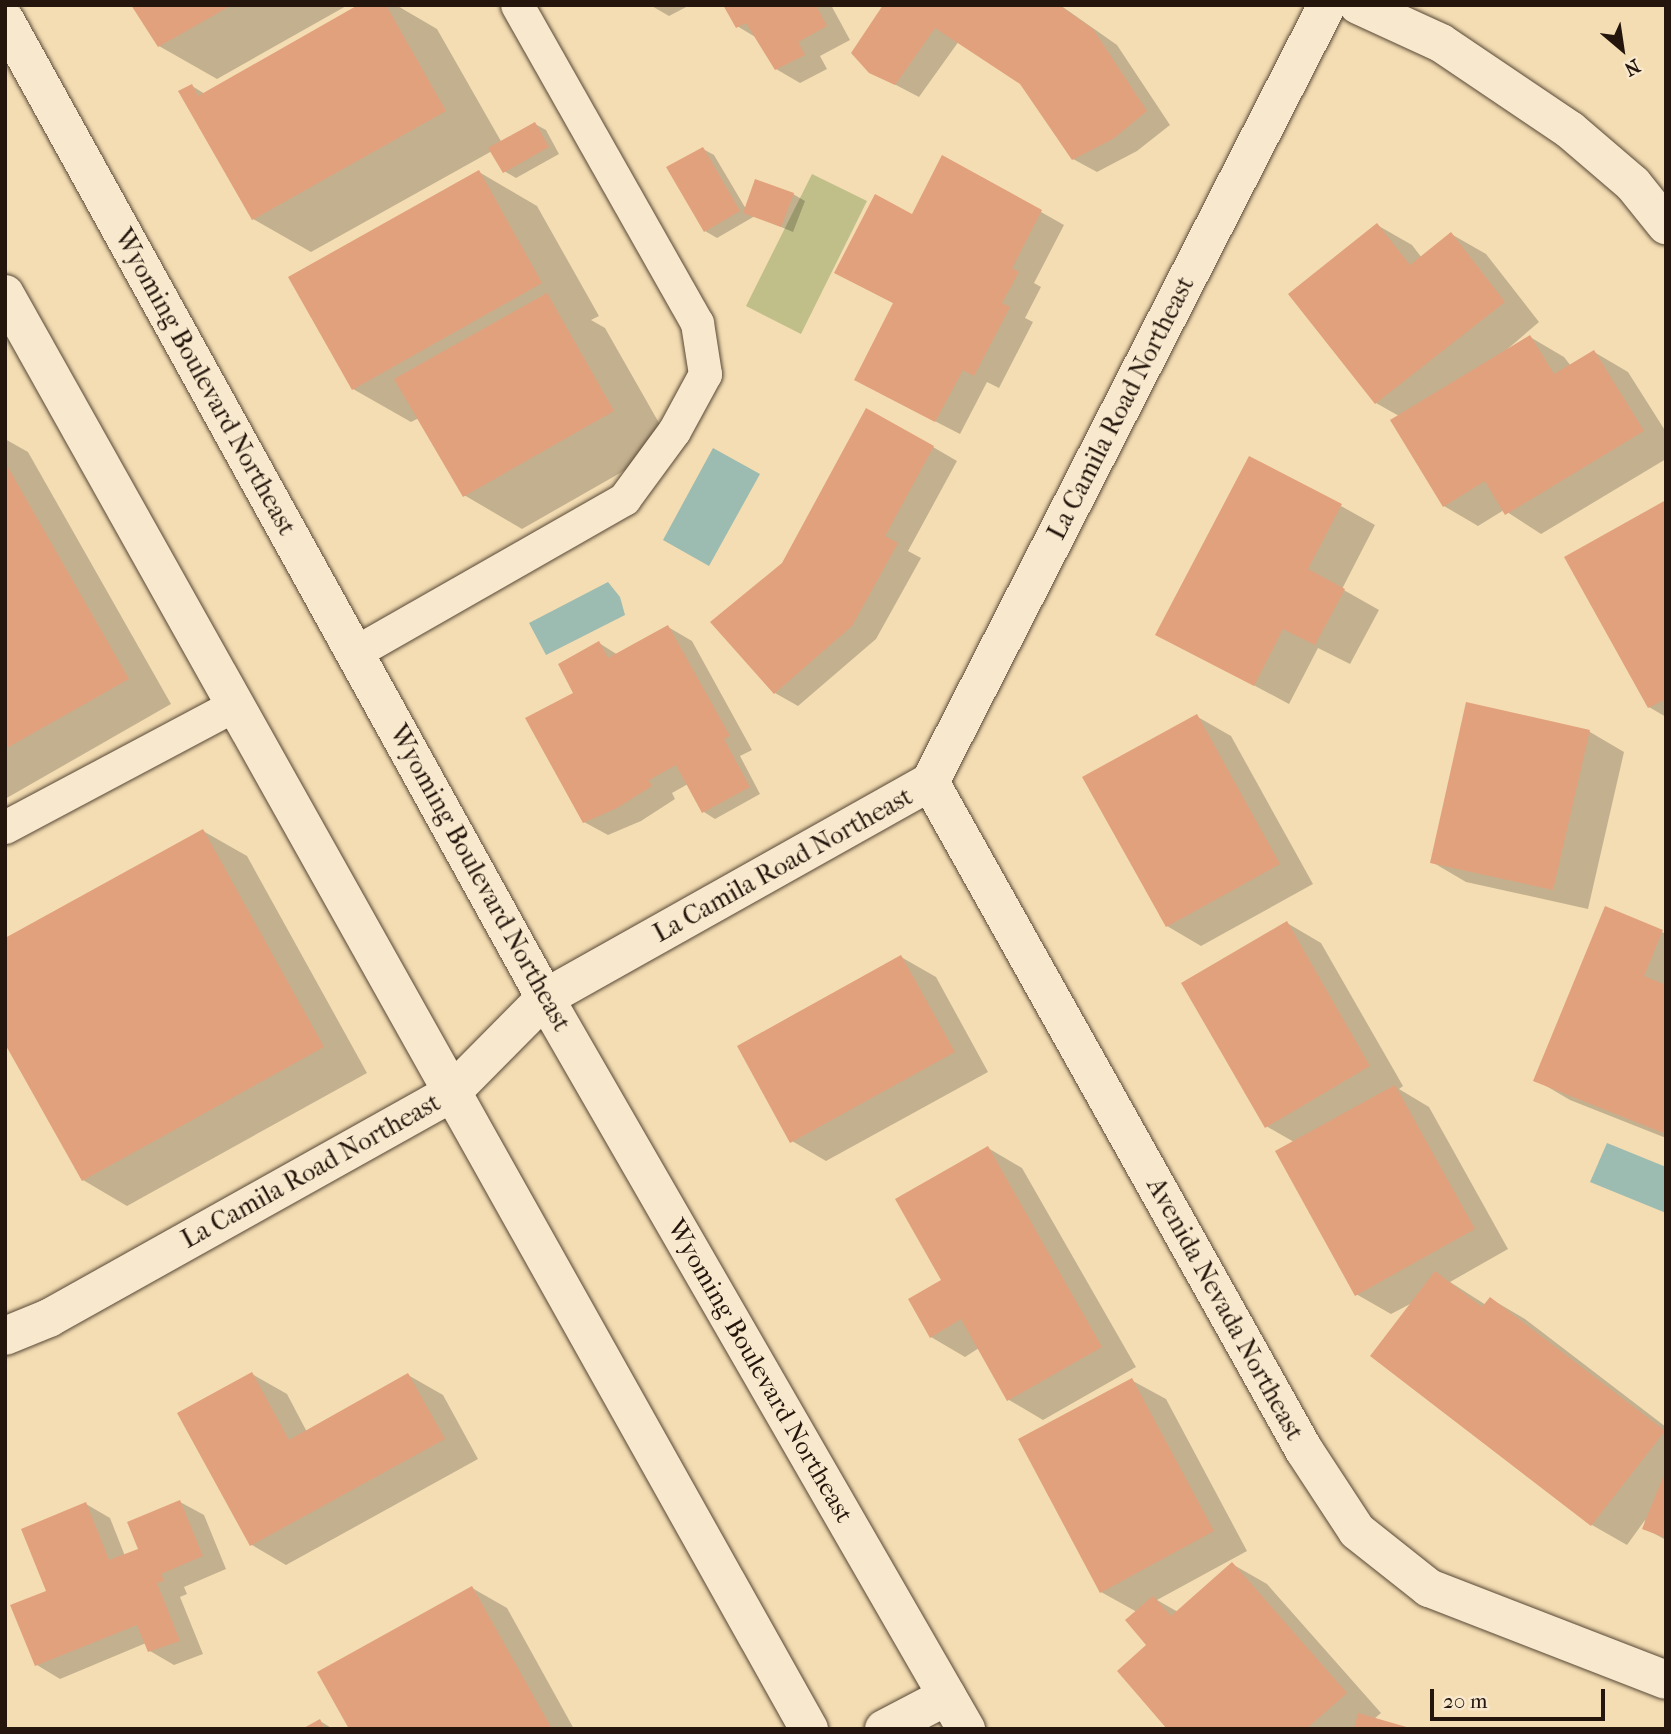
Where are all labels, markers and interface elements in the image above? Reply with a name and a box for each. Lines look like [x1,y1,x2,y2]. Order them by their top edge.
north arrow [1587,14,1657,84]
text: N [1621,54,1644,80]
street label: Wyoming Boulevard Northeast [108,223,302,541]
street label: La Camila Road Northeast [1041,271,1201,545]
street label: Wyoming Boulevard Northeast [383,719,577,1037]
street label: La Camila Road Northeast [648,781,918,949]
street label: La Camila Road Northeast [176,1087,446,1255]
street label: Avenida Nevada Northeast [1140,1172,1310,1446]
street label: Wyoming Boulevard Northeast [660,1214,860,1528]
scale bar [1433,1674,1608,1718]
text: 20 m [1443,1689,1487,1713]

